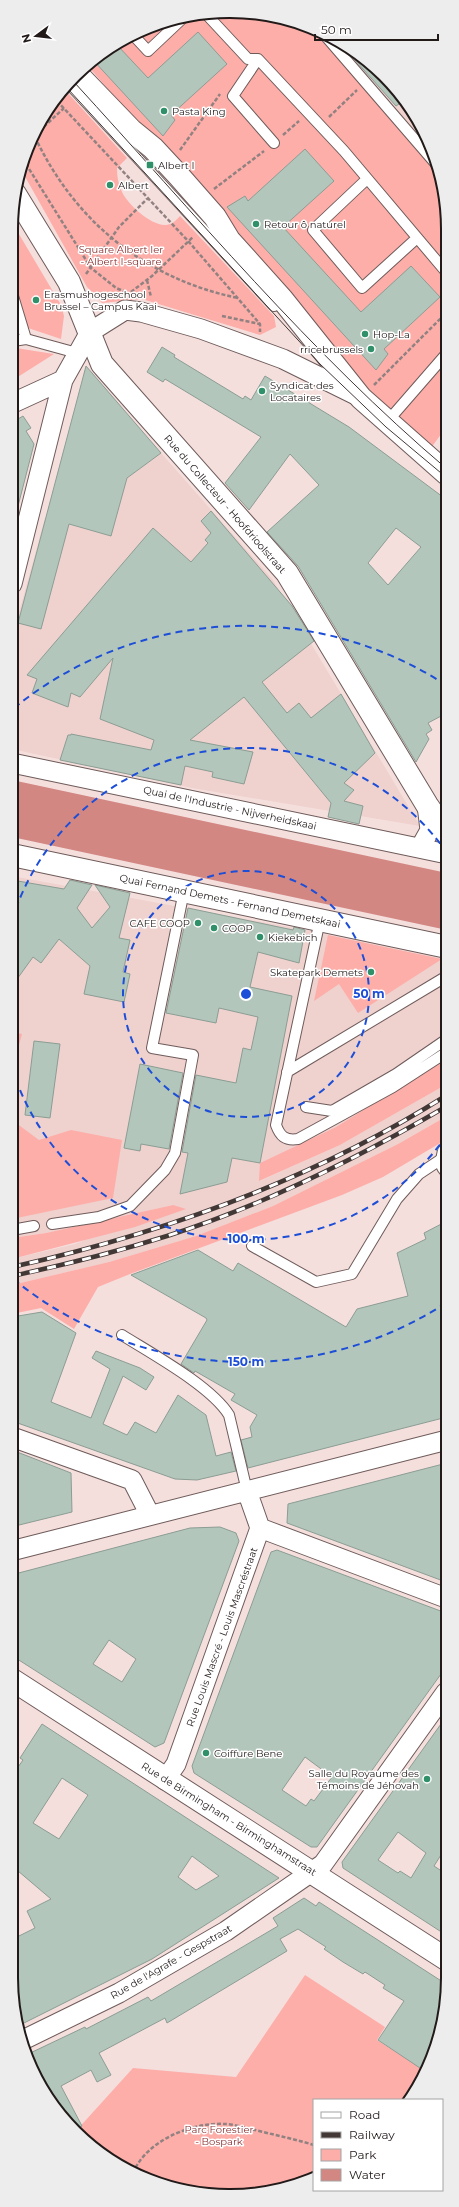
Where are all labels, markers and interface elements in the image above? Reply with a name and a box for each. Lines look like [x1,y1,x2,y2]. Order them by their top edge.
north arrow [16,16,56,56]
scale bar [315,16,438,42]
text: 50 m [321,22,352,37]
text: N [18,32,34,45]
place label: Pasta King [172,105,226,118]
marker: Pasta King [159,106,169,116]
place label: Albert I [158,159,195,172]
marker: Albert I [145,160,155,170]
place label: Albert [118,179,149,192]
marker: Albert [105,180,115,190]
place label: Retour ô naturel [264,218,346,231]
marker: Retour ô naturel [251,219,261,229]
park label: Square Albert Ier - Albert I-square [79,243,163,268]
place label: Erasmushogeschool Brussel – Campus Kaai [44,288,157,313]
marker: Erasmushogeschool Brussel – Campus Kaai [31,295,41,305]
place label: Hop-La [373,328,410,341]
marker: Hop-La [360,329,370,339]
place label: rricebrussels [300,343,363,356]
marker: rricebrussels [366,344,376,354]
place label: Syndicat des Locataires [270,379,334,404]
marker: Syndicat des Locataires [257,386,267,396]
street label: Rue du Collecteur - Hoofdrioolstraat [161,432,289,576]
street label: Quai de l'Industrie - Nijverheidskaai [142,783,318,833]
street label: Quai Fernand Demets - Fernand Demetskaai [118,871,342,931]
place label: CAFE COOP [130,917,190,930]
marker: CAFE COOP [193,918,203,928]
place label: COOP [222,922,253,935]
marker: COOP [209,923,219,933]
place label: Kiekebich [268,931,317,944]
marker: Kiekebich [255,932,265,942]
place label: Skatepark Demets [270,966,363,979]
marker: Skatepark Demets [366,967,376,977]
text: 50 m [353,986,385,1001]
centre of rings [239,987,253,1001]
text: 100 m [228,1231,264,1246]
text: 150 m [228,1354,264,1369]
street label: Rue Louis Mascré - Louis Mascréstraat [183,1546,261,1728]
place label: Coiffure Bene [214,1747,282,1760]
marker: Coiffure Bene [201,1748,211,1758]
street label: Rue de Birmingham - Birminghamstraat [139,1759,319,1879]
place label: Salle du Royaume des Témoins de Jéhovah [309,1767,419,1792]
marker: Salle du Royaume des Témoins de Jéhovah [422,1774,432,1784]
street label: Rue de l'Agrafe - Gespstraat [108,1922,234,2002]
legend [313,2099,443,2191]
text: Road [349,2107,380,2122]
park label: Parc Forestier - Bospark [184,2123,254,2148]
text: Railway [349,2127,395,2142]
text: Park [349,2147,377,2162]
text: Water [349,2167,386,2182]

